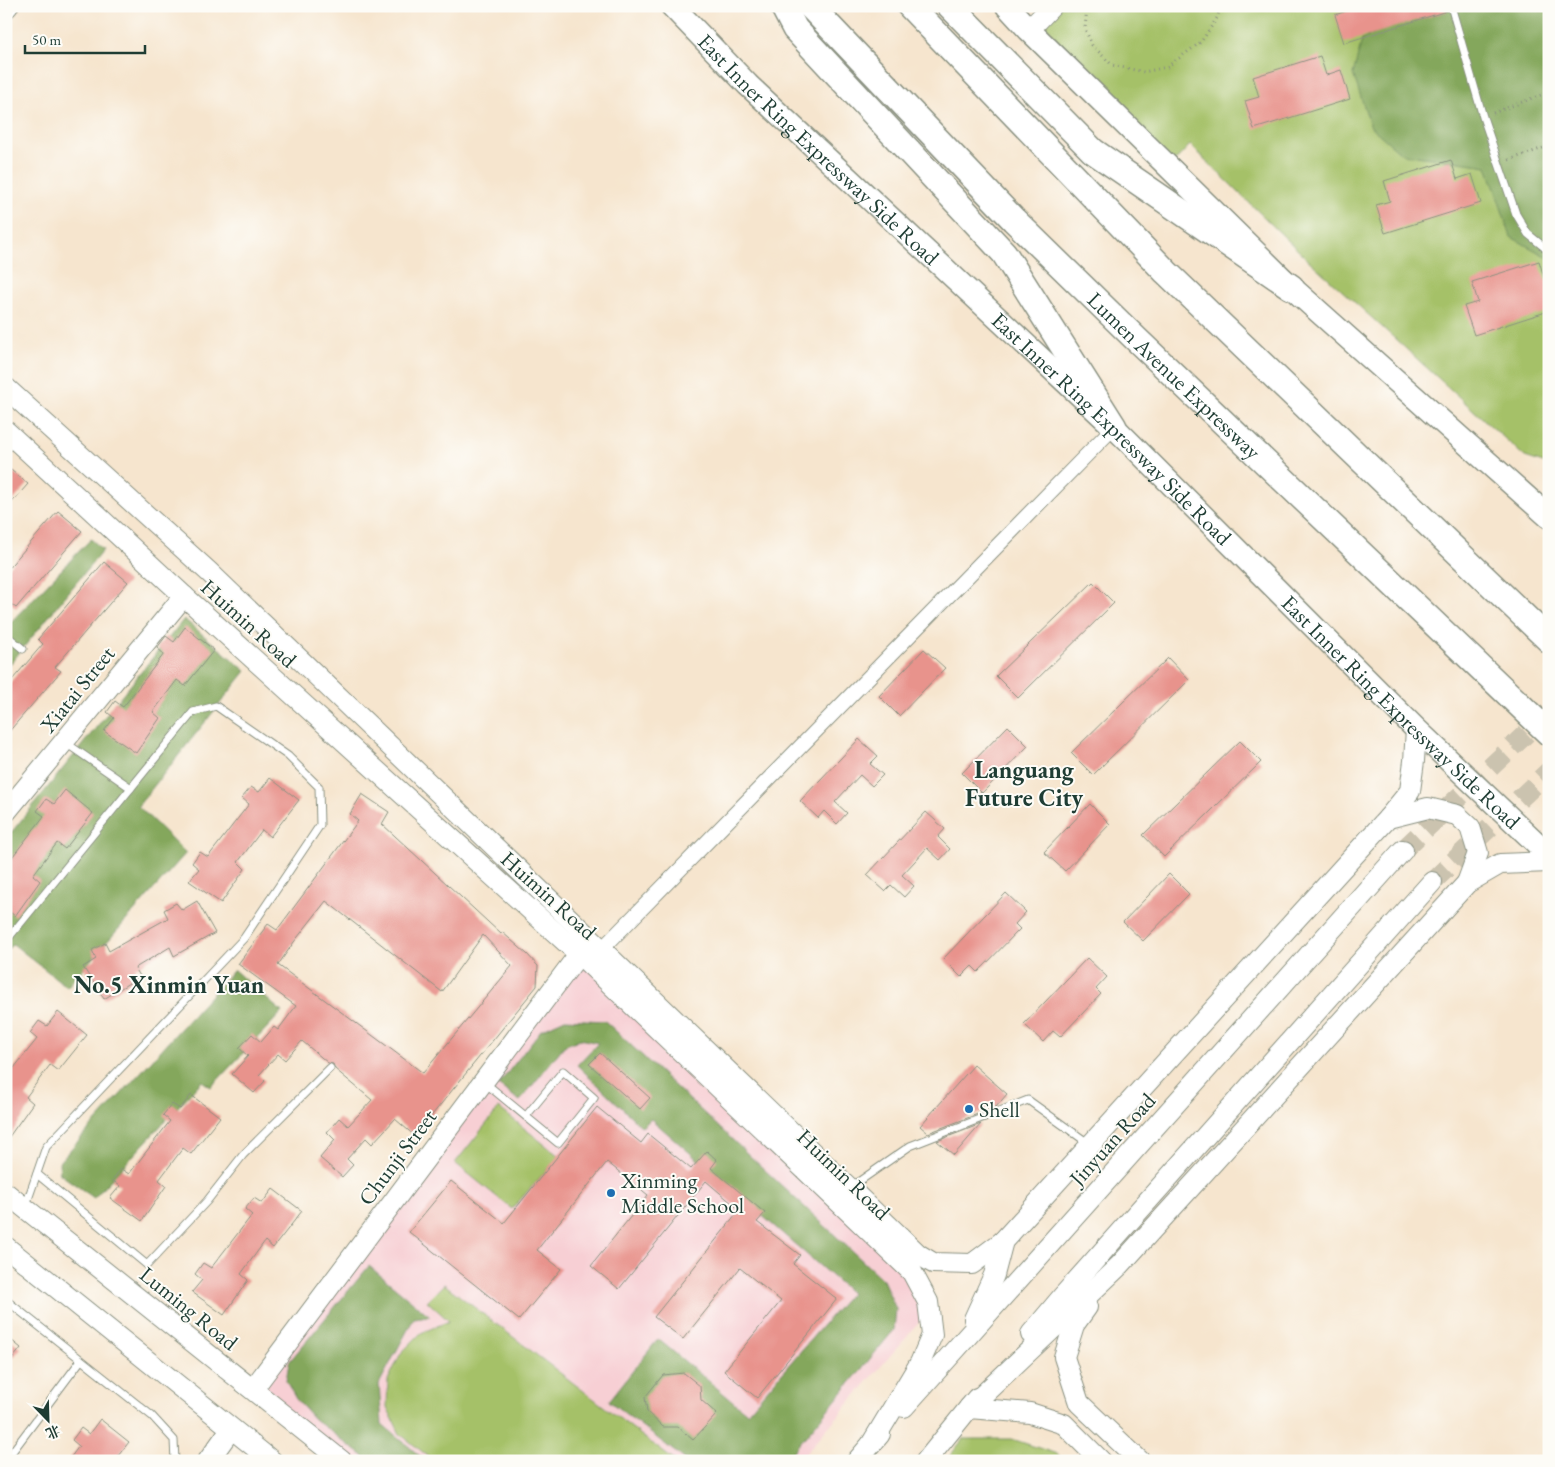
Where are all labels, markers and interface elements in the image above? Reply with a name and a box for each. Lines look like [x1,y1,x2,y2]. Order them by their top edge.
scale bar [25,22,145,54]
street label: East Inner Ring Expressway Side Road [691,27,946,272]
text: 50 m [32,30,61,49]
street label: Lumen Avenue Expressway [1081,286,1268,466]
street label: East Inner Ring Expressway Side Road [985,306,1239,552]
street label: Huimin Road [195,573,303,675]
street label: East Inner Ring Expressway Side Road [1275,589,1527,836]
street label: Xiatai Street [33,640,121,739]
district label: Languang Future City [965,754,1084,814]
street label: Huimin Road [495,845,603,947]
district label: No.5 Xinmin Yuan [74,969,265,1000]
street label: Jinyuan Road [1062,1086,1162,1194]
place label: Shell [979,1095,1020,1124]
street label: Chunji Street [352,1103,443,1211]
marker: Shell [963,1103,975,1115]
street label: Huimin Road [791,1122,897,1227]
place label: Xinming Middle School [620,1166,744,1220]
marker: Xinming Middle School [605,1187,617,1199]
street label: Luming Road [133,1260,245,1358]
north arrow [22,1394,72,1444]
text: 北 [43,1421,63,1443]

